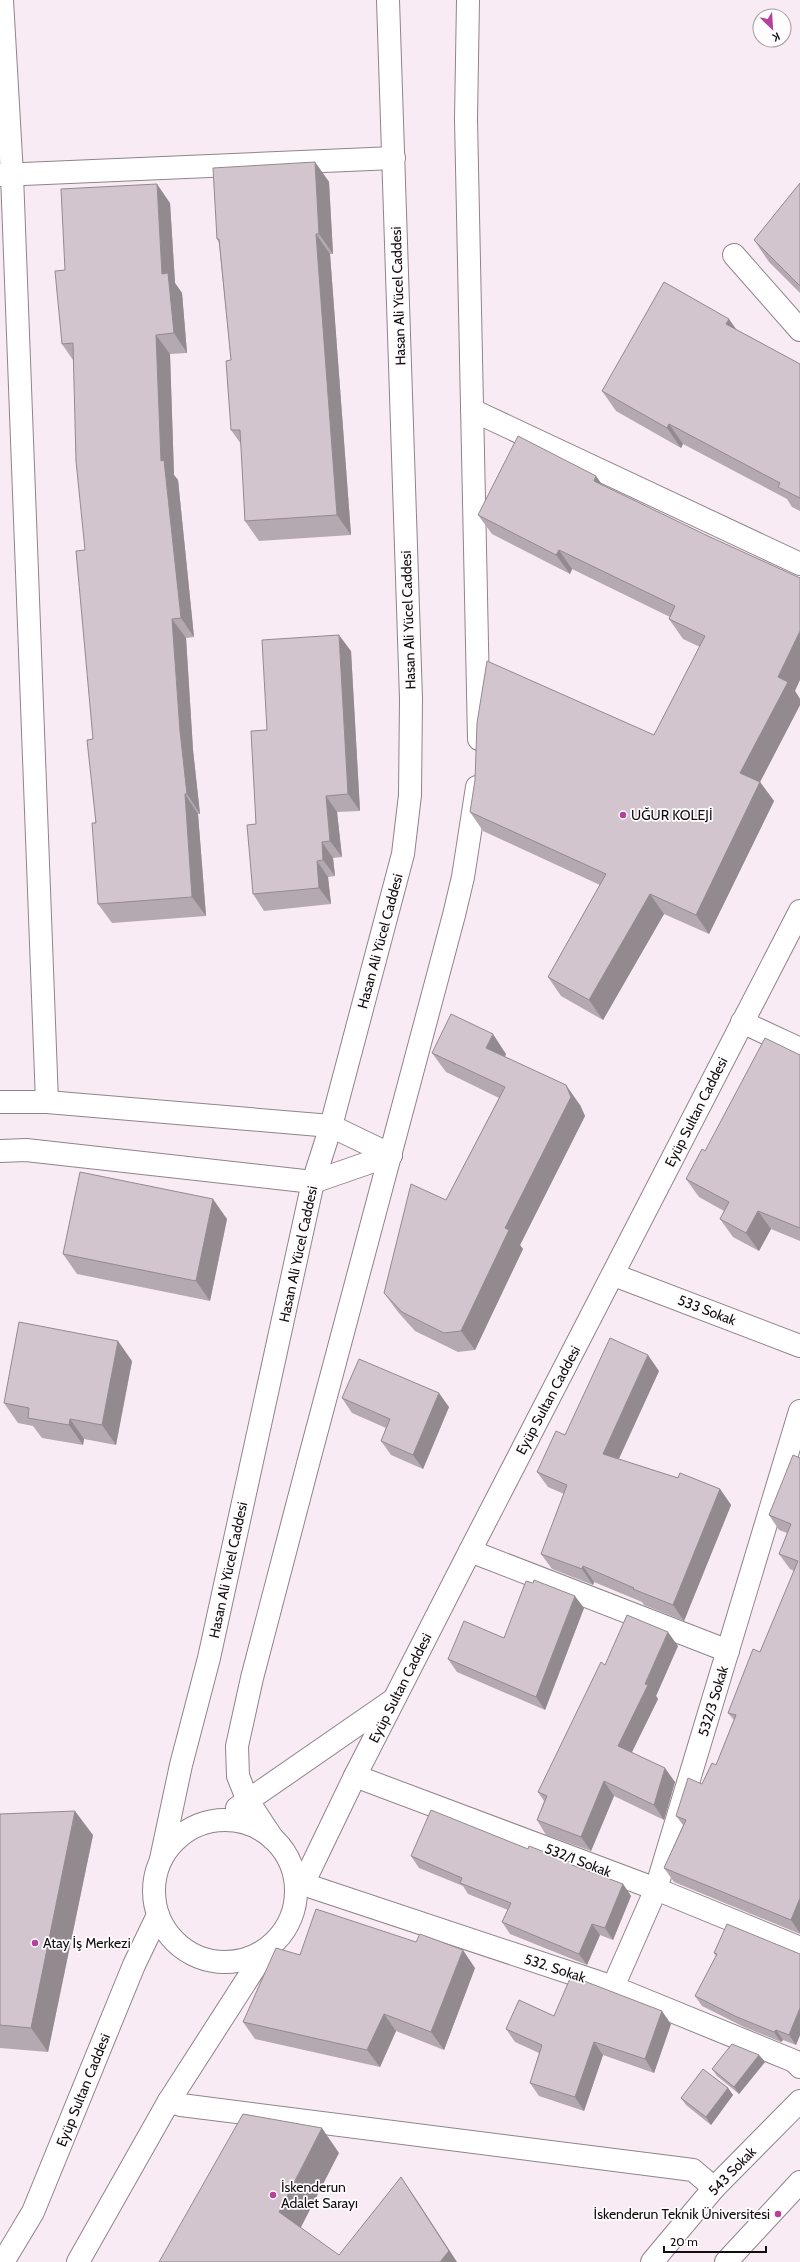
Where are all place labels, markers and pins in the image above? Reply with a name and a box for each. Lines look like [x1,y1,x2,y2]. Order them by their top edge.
place label: UĞUR KOLEJİ [631,806,713,824]
marker: UĞUR KOLEJİ [618,810,628,820]
place label: Atay İş Merkezi [43,1934,131,1952]
marker: Atay İş Merkezi [30,1938,40,1948]
place label: İskenderun Adalet Sarayı [281,2178,358,2212]
marker: İskenderun Adalet Sarayı [268,2190,278,2200]
place label: İskenderun Teknik Üniversitesi [594,2205,770,2223]
marker: İskenderun Teknik Üniversitesi [773,2209,783,2219]

